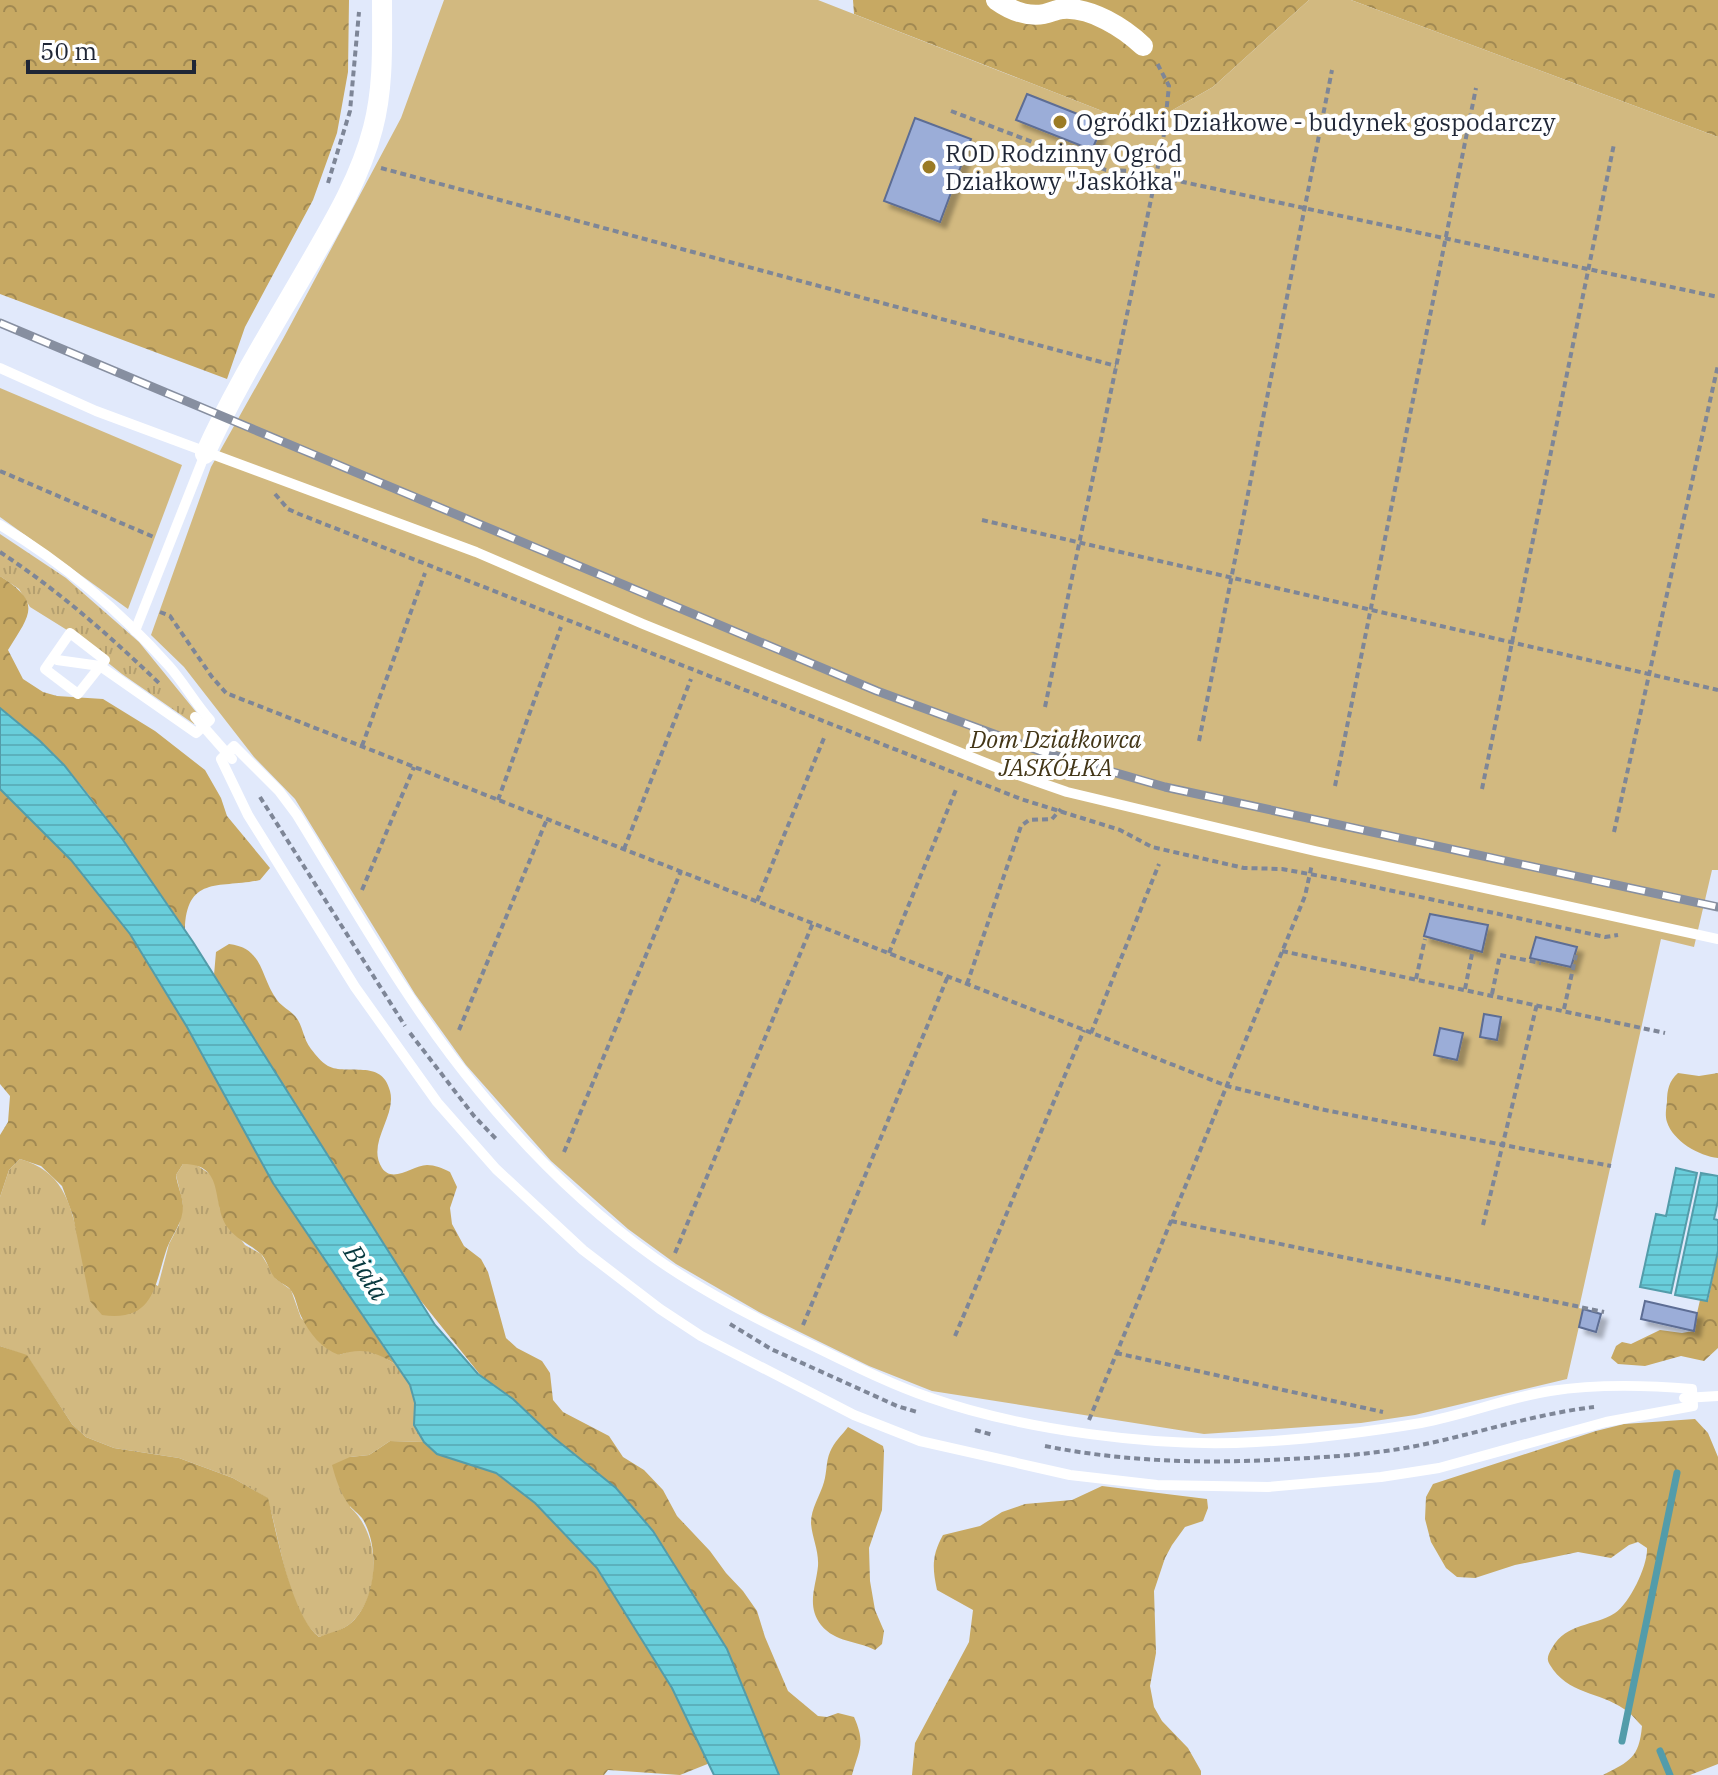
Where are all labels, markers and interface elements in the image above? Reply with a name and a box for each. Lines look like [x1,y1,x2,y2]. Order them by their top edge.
scale bar [28,24,194,74]
text: 50 m [40,35,97,67]
place label: Ogródki Działkowe - budynek gospodarczy [1076,106,1556,138]
marker: Ogródki Działkowe - budynek gospodarczy [1051,113,1069,131]
place label: ROD Rodzinny Ogród Działkowy "Jaskółka" [945,137,1182,197]
marker: ROD Rodzinny Ogród Działkowy "Jaskółka" [920,158,938,176]
park label: Dom Działkowca JASKÓŁKA [969,723,1142,783]
water label: Biała [336,1237,397,1306]

